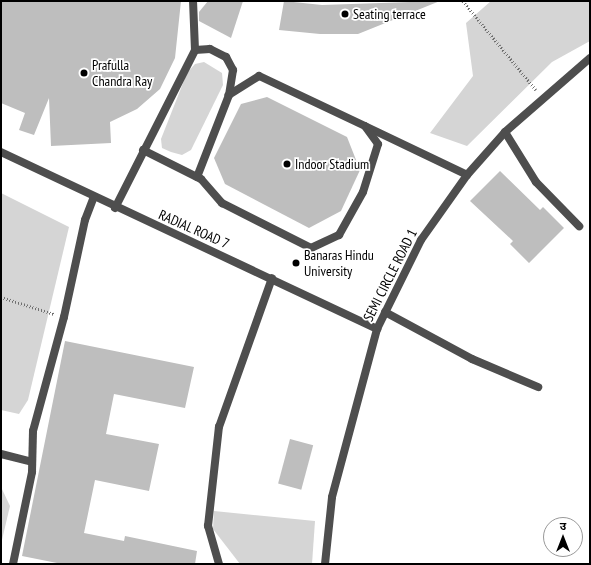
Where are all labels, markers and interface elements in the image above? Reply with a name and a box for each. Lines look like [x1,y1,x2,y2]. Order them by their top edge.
place label: Seating terrace [353,6,426,22]
marker: Seating terrace [340,9,350,19]
place label: Prafulla Chandra Ray [92,57,152,90]
marker: Prafulla Chandra Ray [79,68,89,78]
place label: Indoor Stadium [295,156,369,172]
marker: Indoor Stadium [282,159,292,169]
street label: RADIAL ROAD 7 [156,206,232,252]
street label: SEMI CIRCLE ROAD 1 [360,226,420,324]
place label: Banaras Hindu University [304,247,374,280]
marker: Banaras Hindu University [291,258,301,268]
north arrow [543,517,583,557]
text: उ [560,519,566,533]

